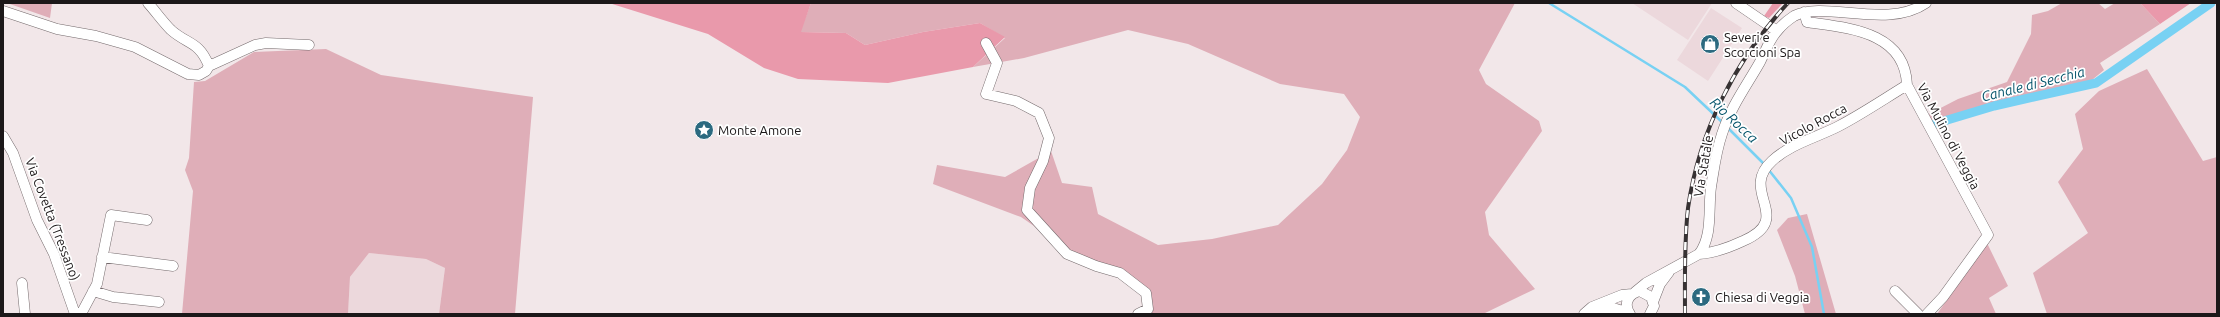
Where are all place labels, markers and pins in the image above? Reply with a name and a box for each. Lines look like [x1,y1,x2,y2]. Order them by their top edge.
place label: Severi e Scorcioni Spa [1724,30,1801,59]
shop icon: Severi e Scorcioni Spa [1699,33,1721,55]
place icon: Monte Amone [693,119,715,141]
place label: Monte Amone [718,123,801,137]
church icon: Chiesa di Veggia [1690,286,1712,308]
place label: Chiesa di Veggia [1715,290,1810,304]

